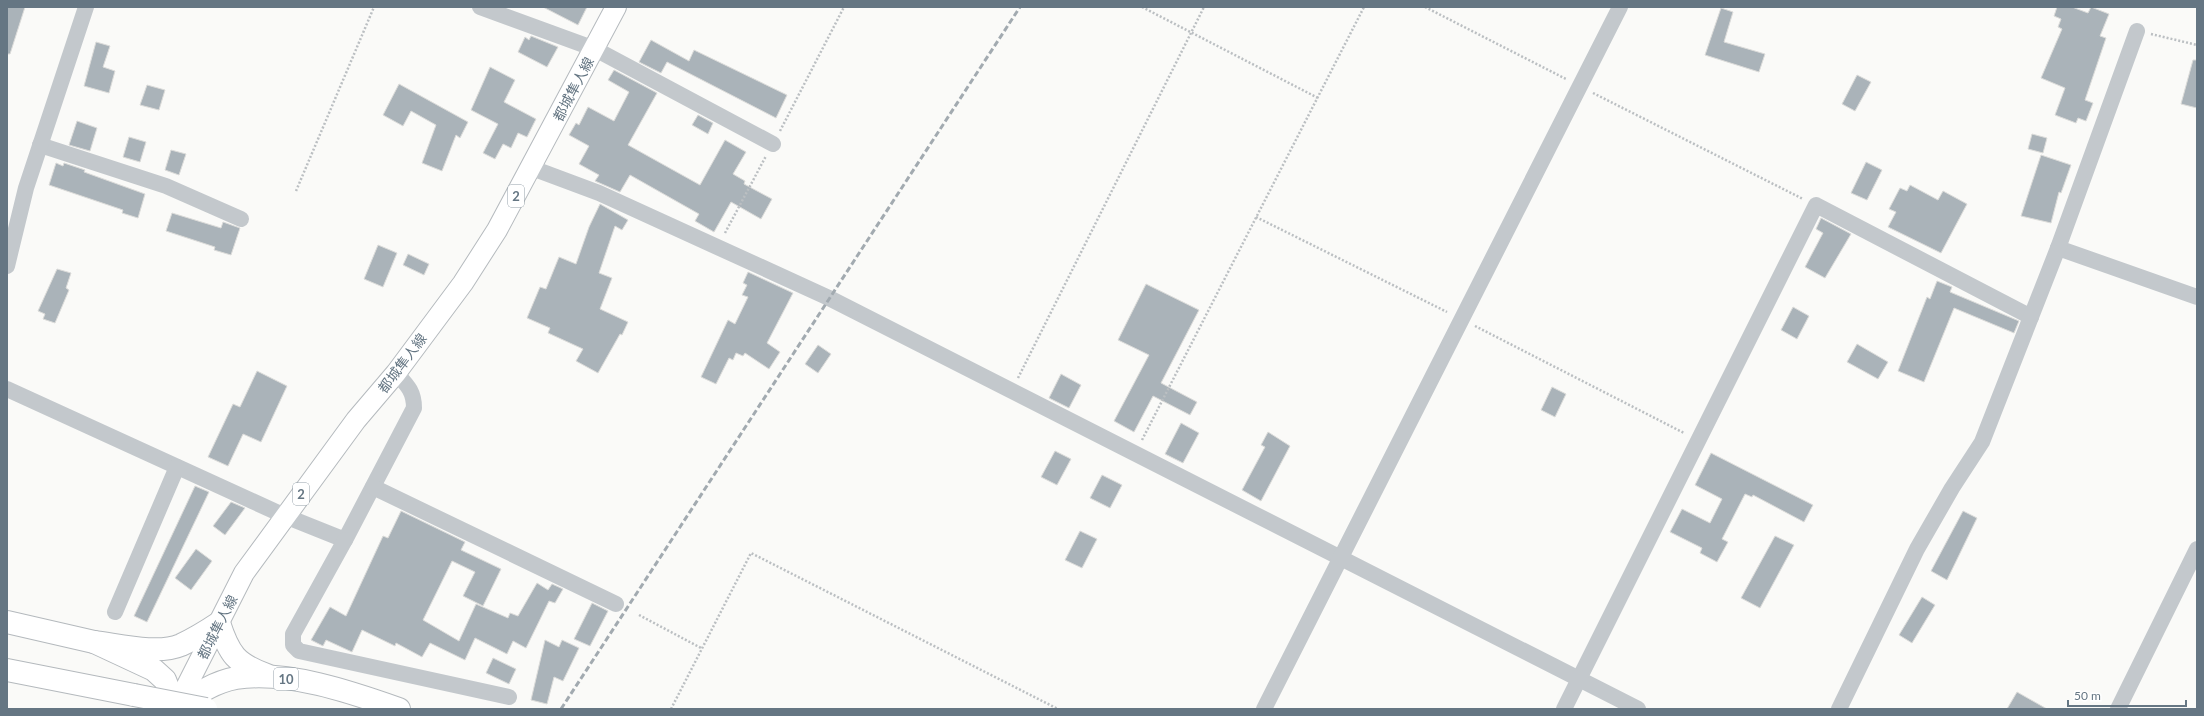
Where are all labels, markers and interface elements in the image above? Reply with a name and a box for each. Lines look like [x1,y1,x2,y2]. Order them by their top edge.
street label: 都城隼人線 [549,54,597,124]
road number: 2 [508,185,524,207]
street label: 都城隼人線 [374,330,430,396]
road number: 2 [293,483,309,505]
street label: 都城隼人線 [194,592,240,662]
road number: 10 [274,668,298,690]
scale bar [2068,682,2186,708]
text: 50 m [2074,688,2101,703]

